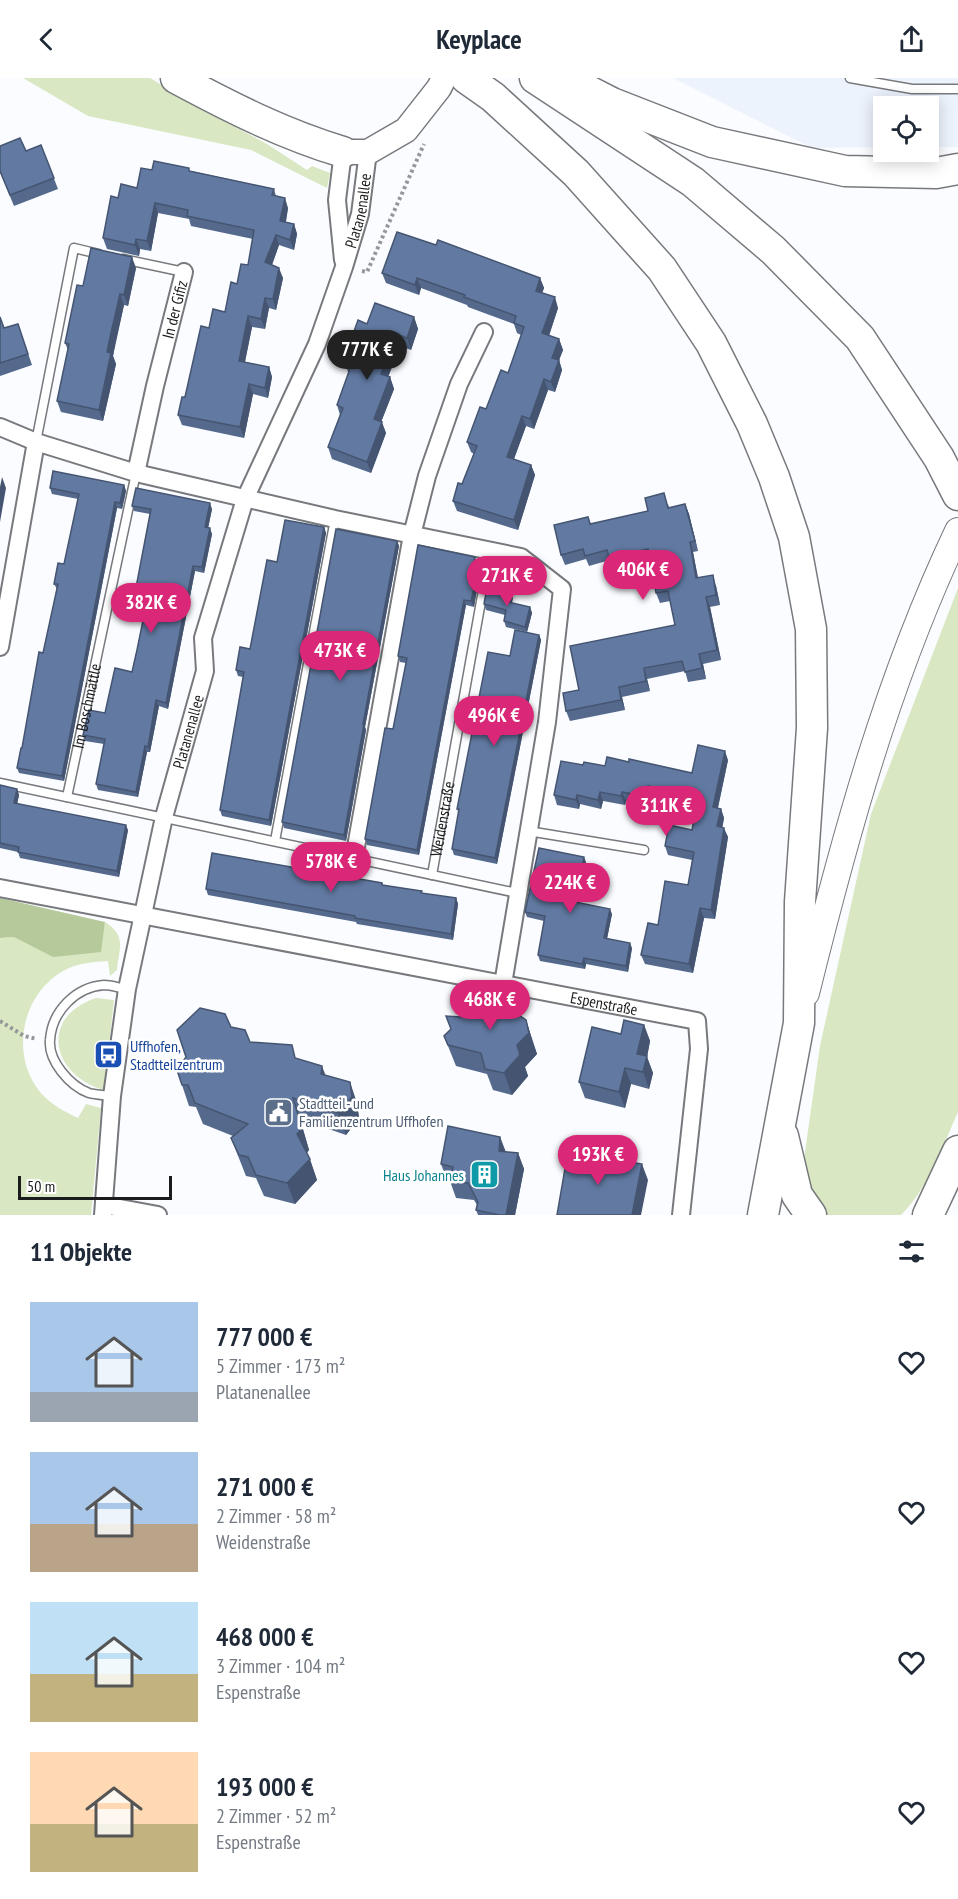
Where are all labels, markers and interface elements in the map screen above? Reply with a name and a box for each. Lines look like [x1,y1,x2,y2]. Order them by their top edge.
text: Keyplace [436,22,522,56]
icon: back [30,23,63,56]
icon: share [895,23,928,56]
map controls [873,96,939,162]
button: locate [873,96,939,162]
street label: Platanenallee [340,172,375,250]
street label: In der Gifiz [157,278,192,341]
pin: 777K € [318,330,416,381]
text: 777K € [341,336,393,362]
pin: 406K € [594,550,692,601]
pin: 271K € [458,556,556,607]
text: 406K € [617,556,669,582]
text: 271K € [481,562,533,588]
pin: 382K € [102,583,200,634]
text: 382K € [125,589,177,615]
pin: 473K € [291,631,389,682]
text: 473K € [314,637,366,663]
street label: Im Boschmättle [68,662,105,750]
street label: Platanenallee [168,692,208,771]
pin: 496K € [445,696,543,747]
text: 496K € [468,702,520,728]
street label: Weidenstraße [426,780,459,858]
pin: 311K € [617,786,715,837]
text: 311K € [640,792,692,818]
pin: 578K € [282,842,380,893]
text: 578K € [305,848,357,874]
pin: 224K € [521,863,619,914]
text: 224K € [544,869,596,895]
pin: 468K € [441,980,539,1031]
text: 468K € [464,986,516,1012]
street label: Espenstraße [569,987,639,1019]
place label: Uffhofen, Stadtteilzentrum [130,1036,222,1074]
bus stop icon: Uffhofen, Stadtteilzentrum [93,1039,125,1071]
place label: Stadtteil- und Familienzentrum Uffhofen [299,1093,443,1131]
public building icon: Stadtteil- und Familienzentrum Uffhofen [262,1096,294,1128]
pin: 193K € [549,1135,647,1186]
text: 193K € [572,1141,624,1167]
building icon: Haus Johannes [469,1159,501,1191]
place label: Haus Johannes [383,1165,464,1185]
scale bar [18,1173,172,1200]
text: 50 m [27,1176,55,1196]
text: 11 Objekte [30,1235,132,1268]
icon: filters [895,1235,928,1268]
text: 777 000 € [216,1320,313,1353]
icon: home [78,1326,150,1398]
icon: heart [895,1346,928,1379]
text: 5 Zimmer · 173 m² [216,1353,345,1379]
text: Platanenallee [216,1379,311,1405]
text: 271 000 € [216,1470,314,1503]
icon: home [78,1476,150,1548]
icon: heart [895,1496,928,1529]
text: 2 Zimmer · 58 m² [216,1503,336,1529]
text: Weidenstraße [216,1529,311,1555]
text: 468 000 € [216,1620,314,1653]
icon: home [78,1626,150,1698]
icon: heart [895,1646,928,1679]
text: 3 Zimmer · 104 m² [216,1653,345,1679]
text: Espenstraße [216,1679,301,1705]
text: 193 000 € [216,1770,314,1803]
icon: home [78,1776,150,1848]
icon: heart [895,1796,928,1829]
text: 2 Zimmer · 52 m² [216,1803,336,1829]
text: Espenstraße [216,1829,301,1855]

